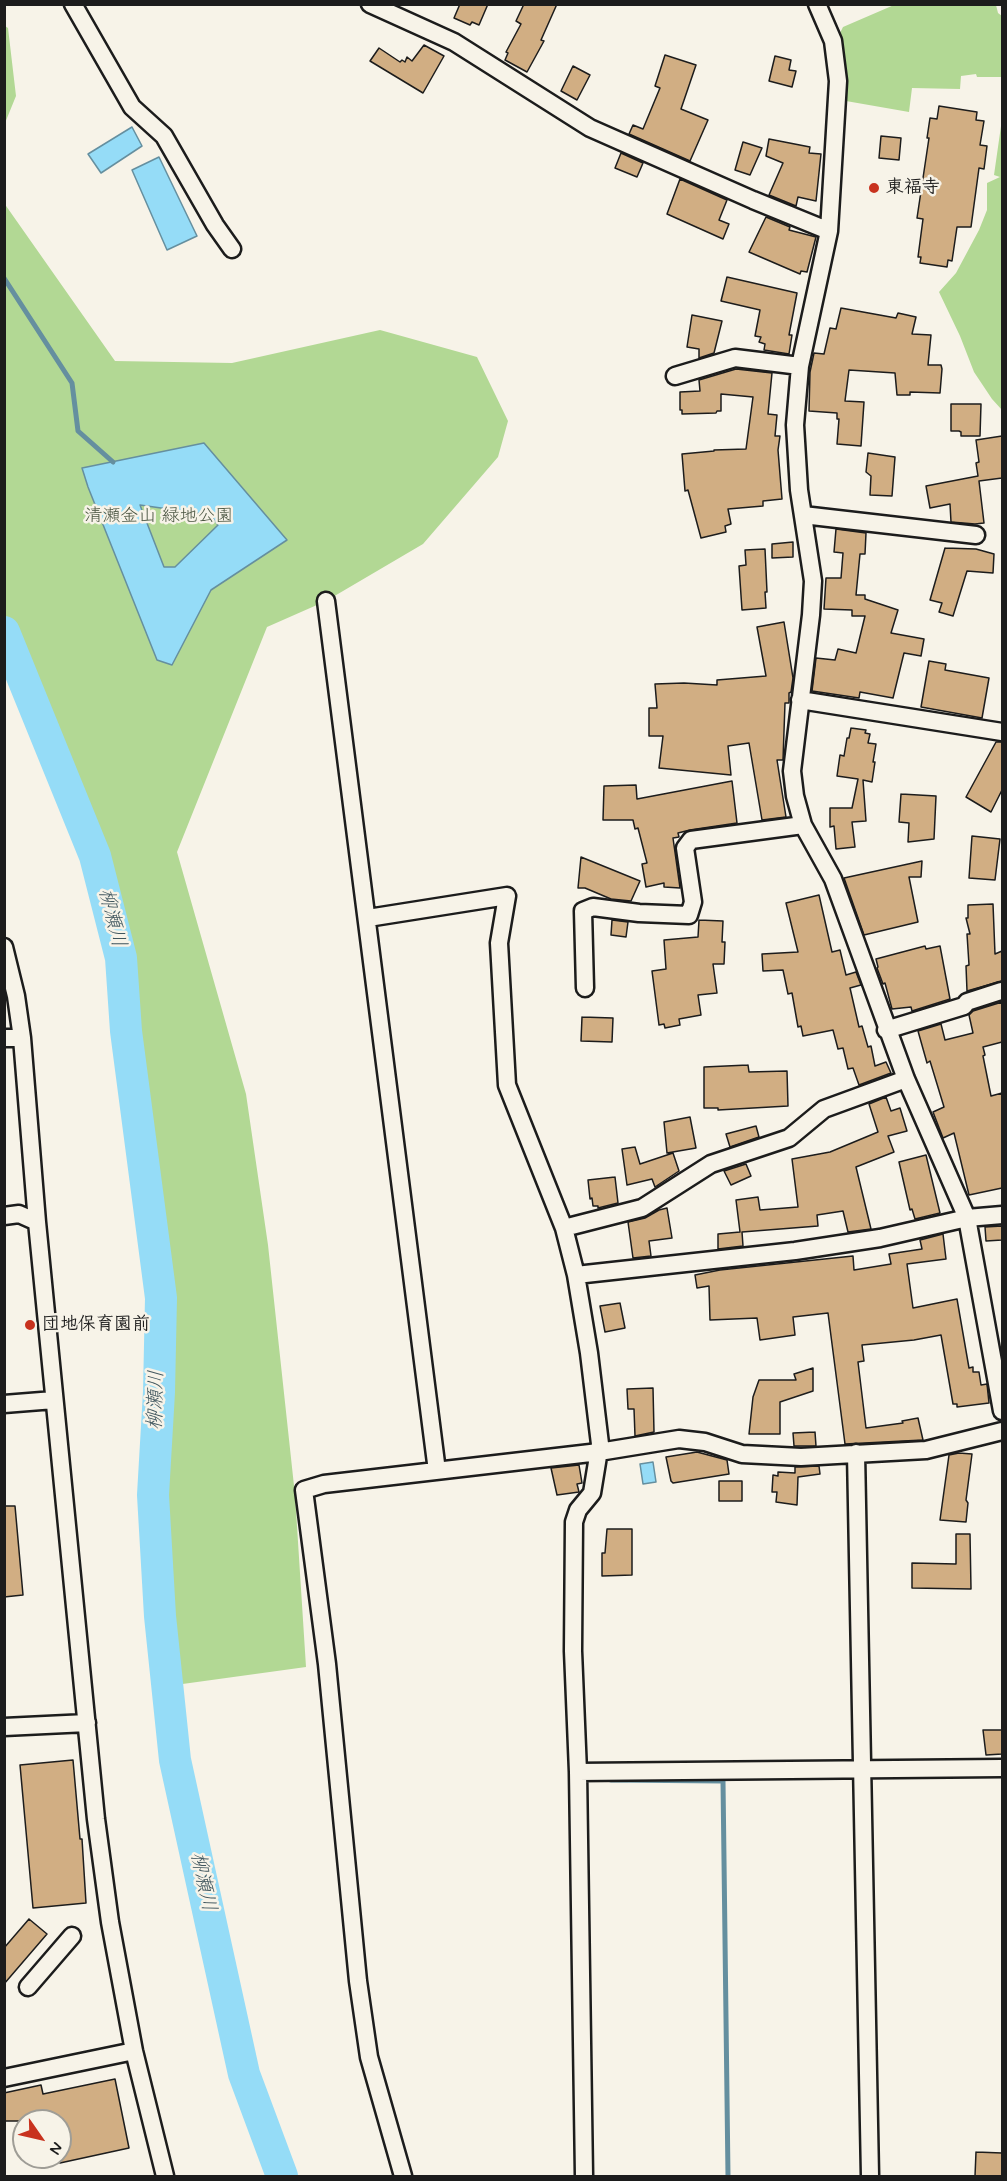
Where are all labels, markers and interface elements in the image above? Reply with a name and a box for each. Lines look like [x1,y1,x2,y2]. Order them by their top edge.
place label: 東福寺 [886,177,940,199]
marker: 東福寺 [867,181,881,195]
park label: 清瀬金山 緑地公園 [85,506,233,528]
water label: 柳瀬川 [92,886,130,950]
place label: 団地保育園前 [42,1314,150,1336]
marker: 団地保育園前 [23,1318,37,1332]
water label: 柳瀬川 [144,1370,170,1430]
water label: 柳瀬川 [184,1850,220,1914]
north arrow [12,2109,72,2169]
text: N [44,2138,67,2159]

